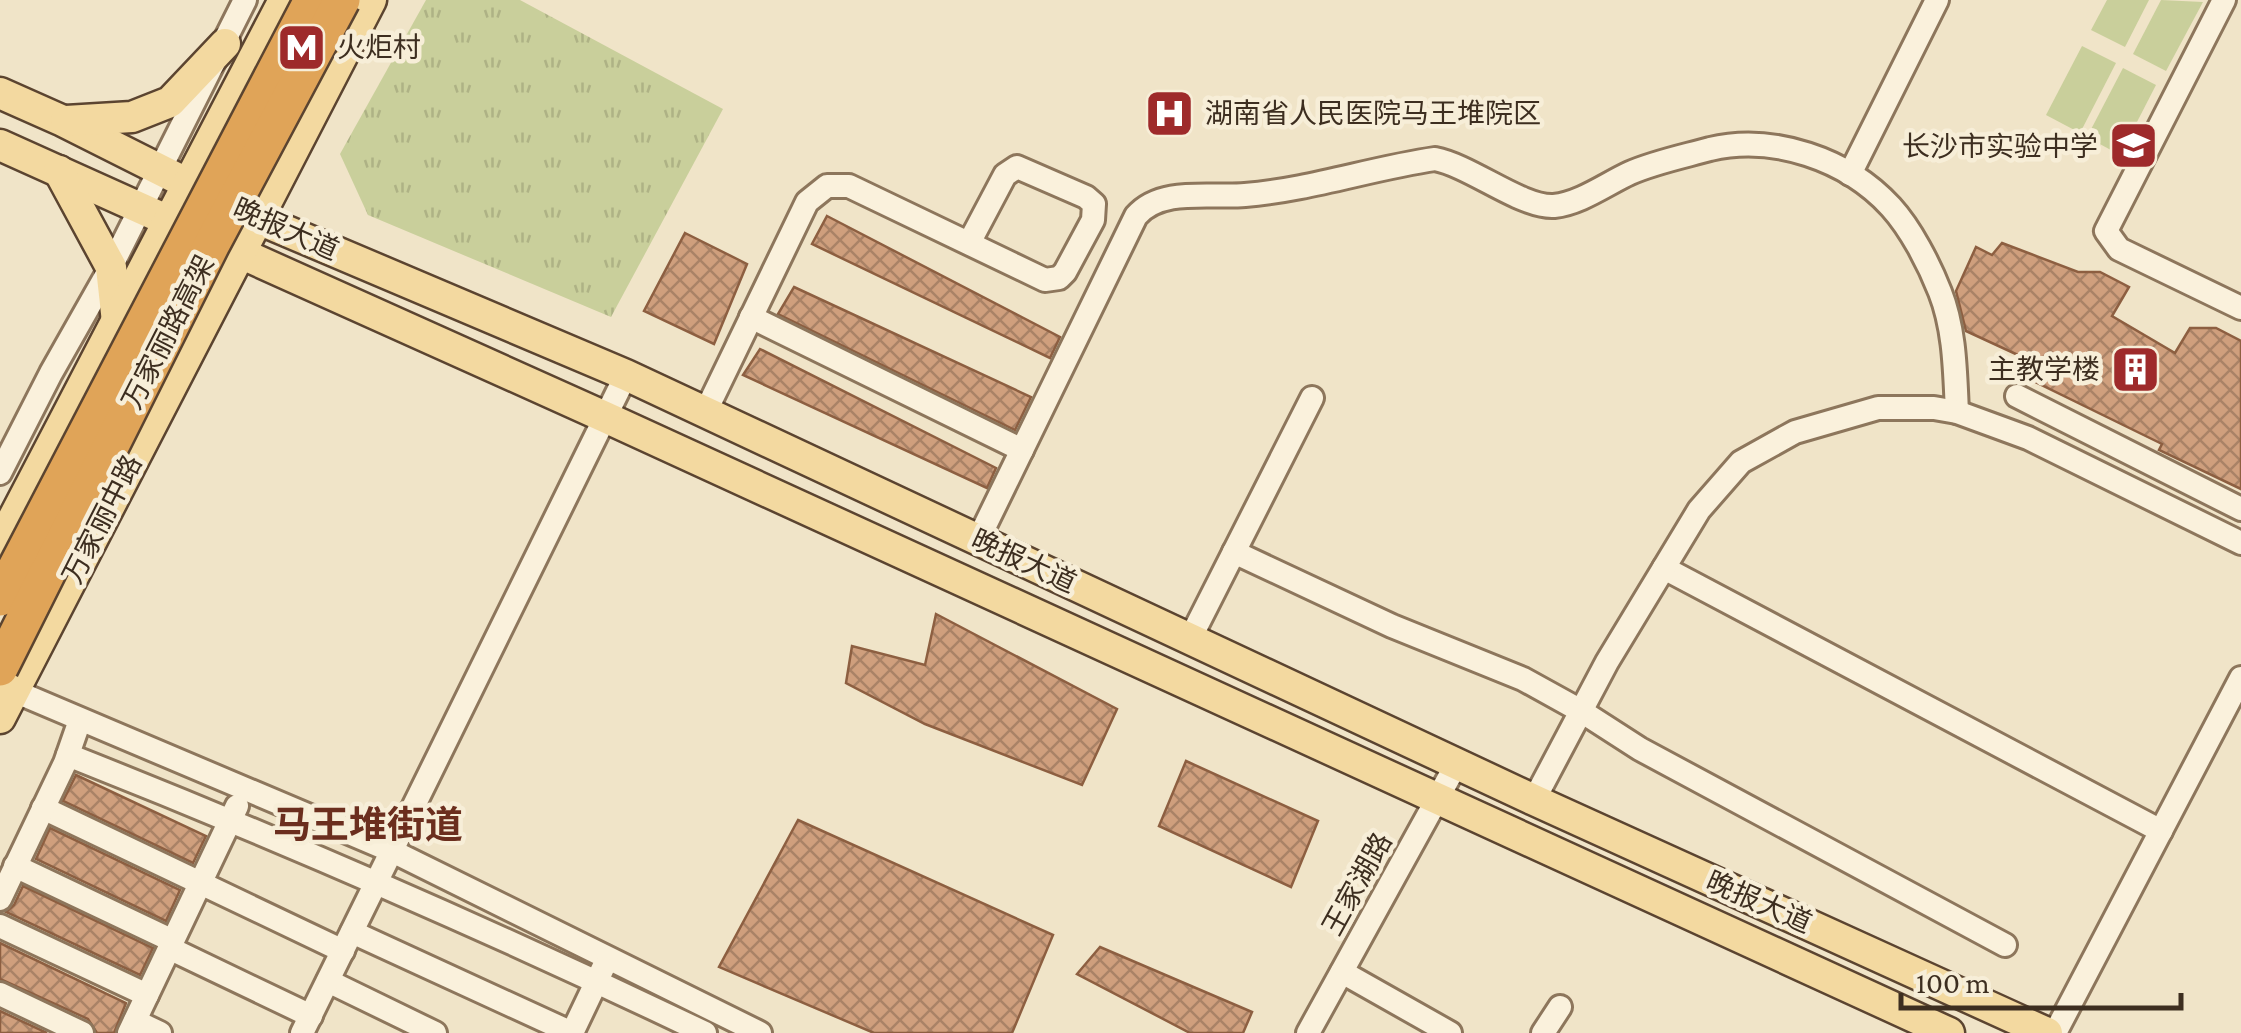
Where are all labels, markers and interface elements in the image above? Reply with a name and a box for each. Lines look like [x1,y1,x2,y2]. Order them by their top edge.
metro station icon: 火炬村 [276,21,328,73]
place label: 火炬村 [337,32,421,63]
hospital icon: 湖南省人民医院马王堆院区 [1144,87,1196,139]
place label: 湖南省人民医院马王堆院区 [1205,98,1541,129]
school or university icon: 长沙市实验中学 [2107,120,2159,172]
place label: 长沙市实验中学 [1902,131,2098,162]
street label: 晚报大道 [229,192,343,266]
street label: 万家丽路高架 [116,250,220,414]
building icon: 主教学楼 [2109,343,2161,395]
place label: 主教学楼 [1988,354,2100,385]
street label: 万家丽中路 [56,450,148,588]
street label: 晚报大道 [967,523,1081,599]
district label: 马王堆街道 [273,804,463,846]
street label: 王家湖路 [1316,827,1398,941]
street label: 晚报大道 [1702,865,1816,939]
scale bar [1901,948,2181,1010]
text: 100 m [1916,966,1990,999]

